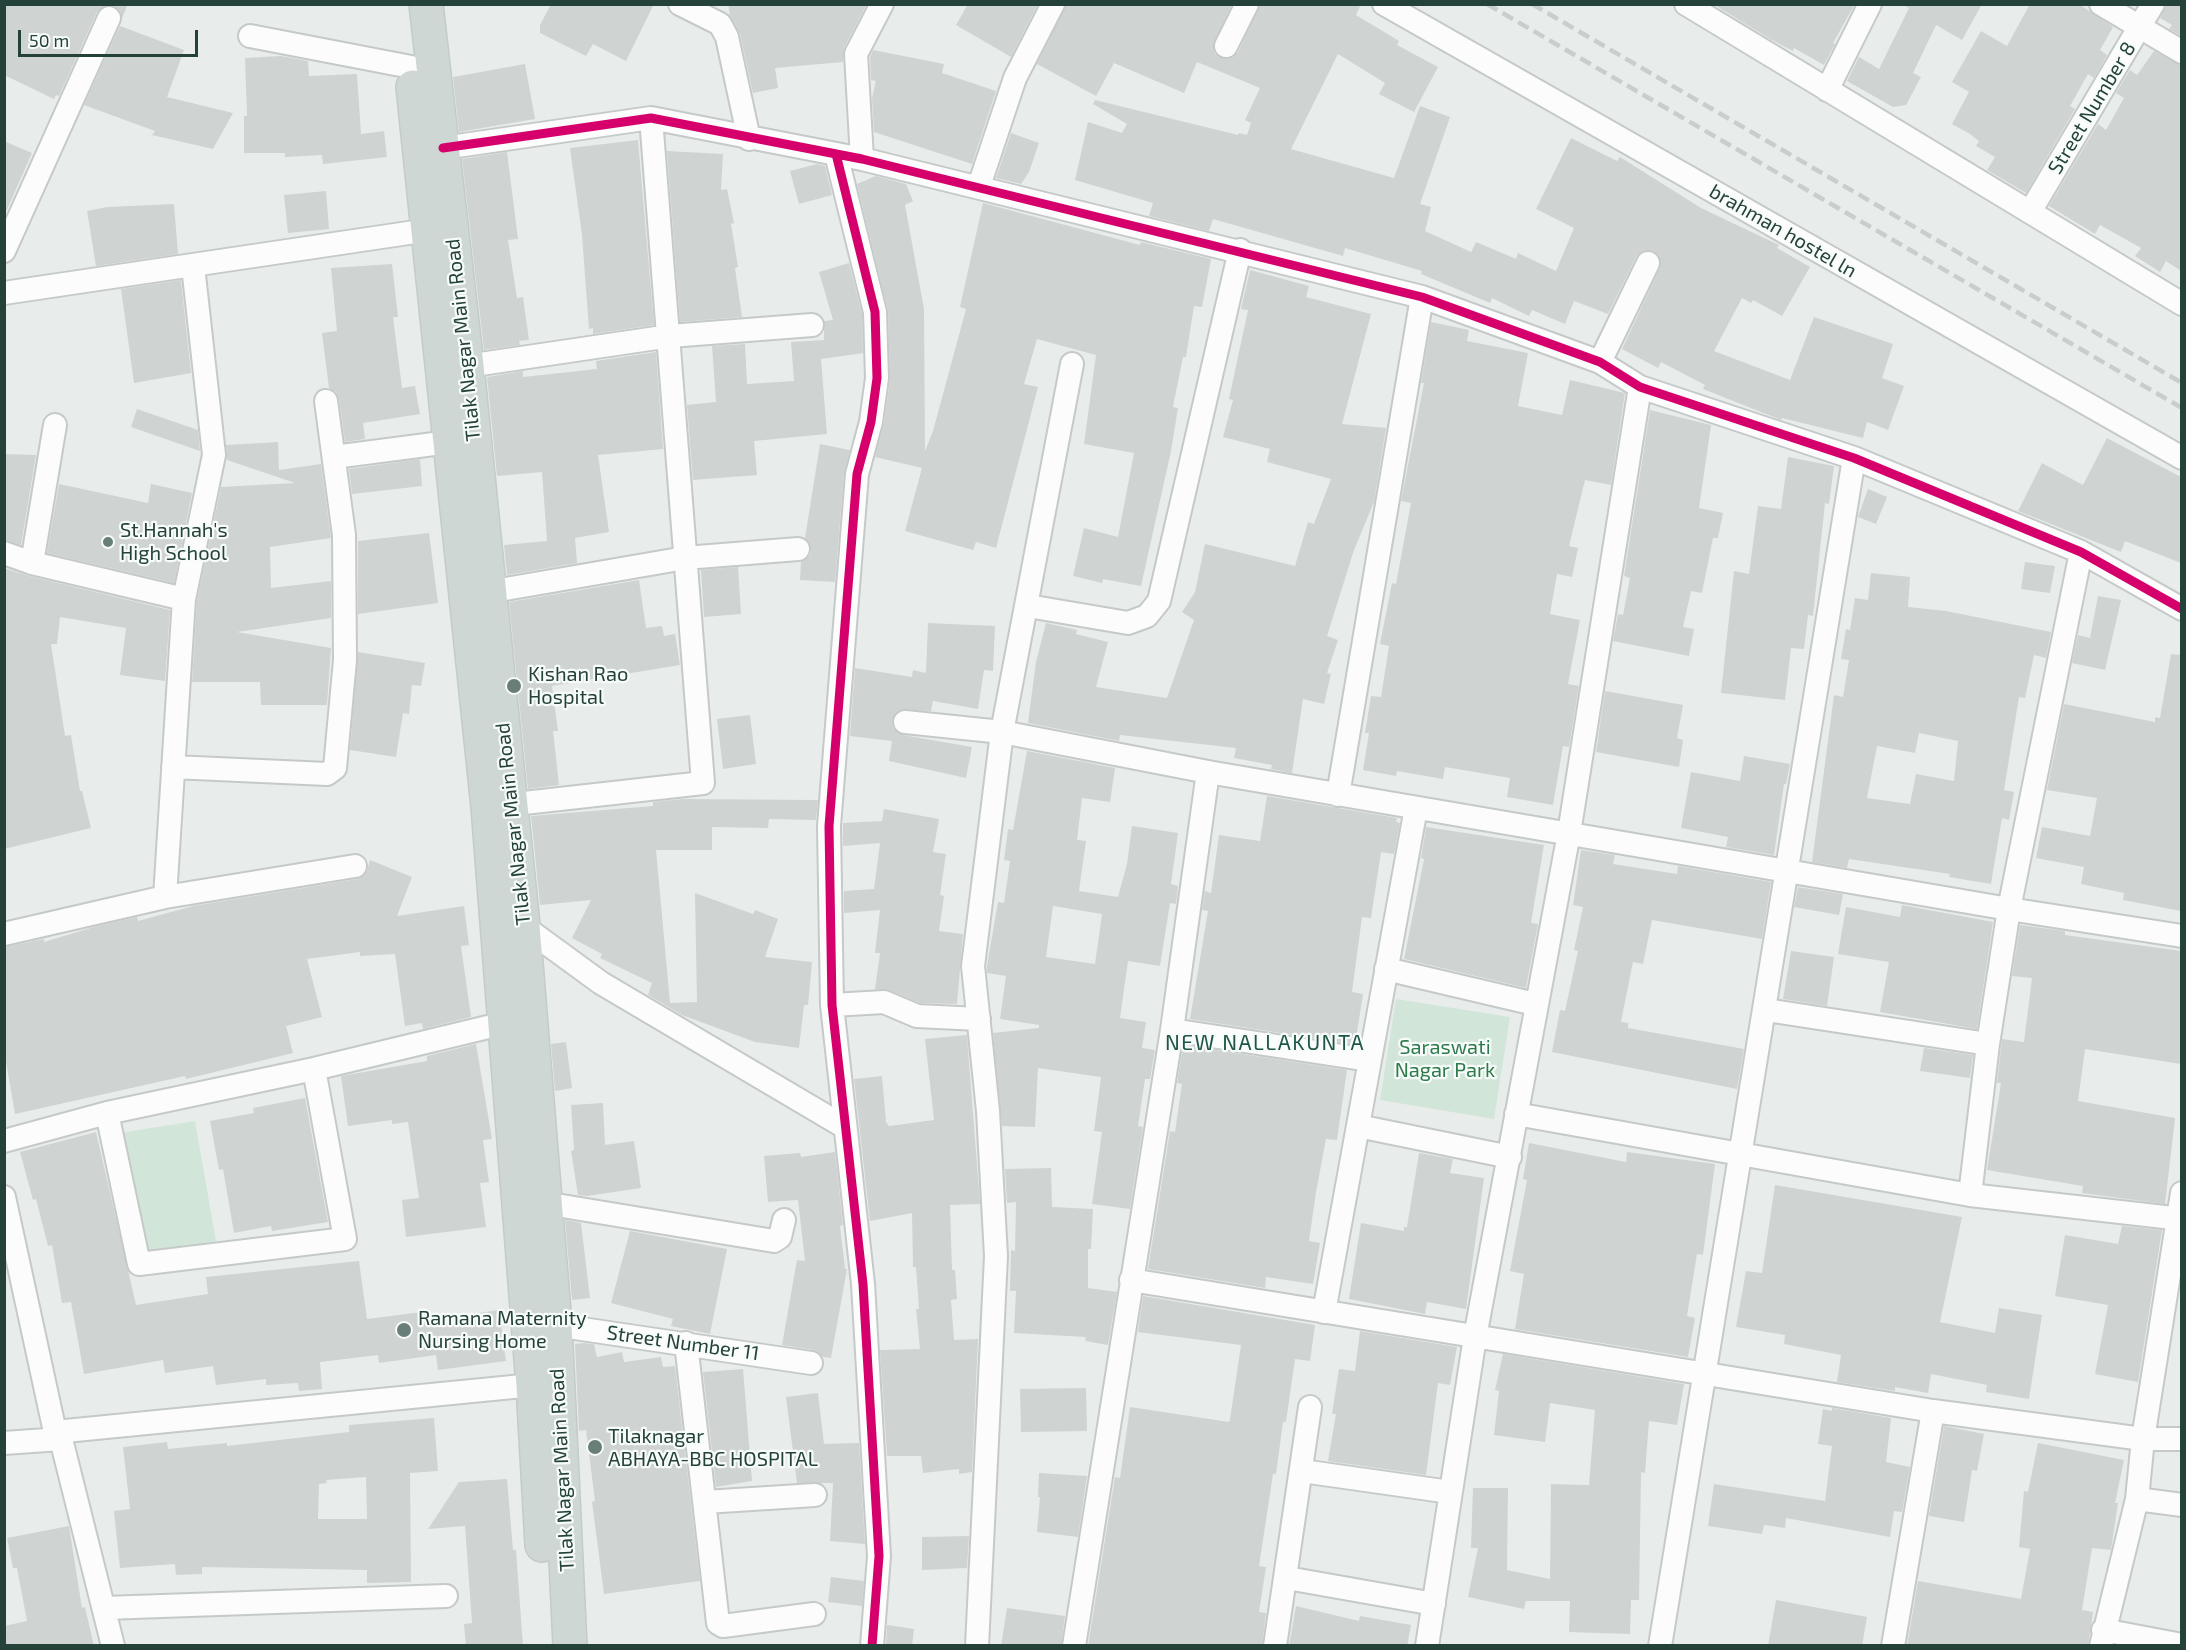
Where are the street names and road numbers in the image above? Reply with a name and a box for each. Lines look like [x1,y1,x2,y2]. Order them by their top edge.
street label: Street Number 8 [2043,38,2141,178]
street label: brahman hostel ln [1705,179,1861,283]
street label: Tilak Nagar Main Road [440,238,486,442]
street label: Tilak Nagar Main Road [490,722,536,926]
street label: Street Number 11 [605,1320,761,1366]
street label: Tilak Nagar Main Road [545,1368,579,1572]

